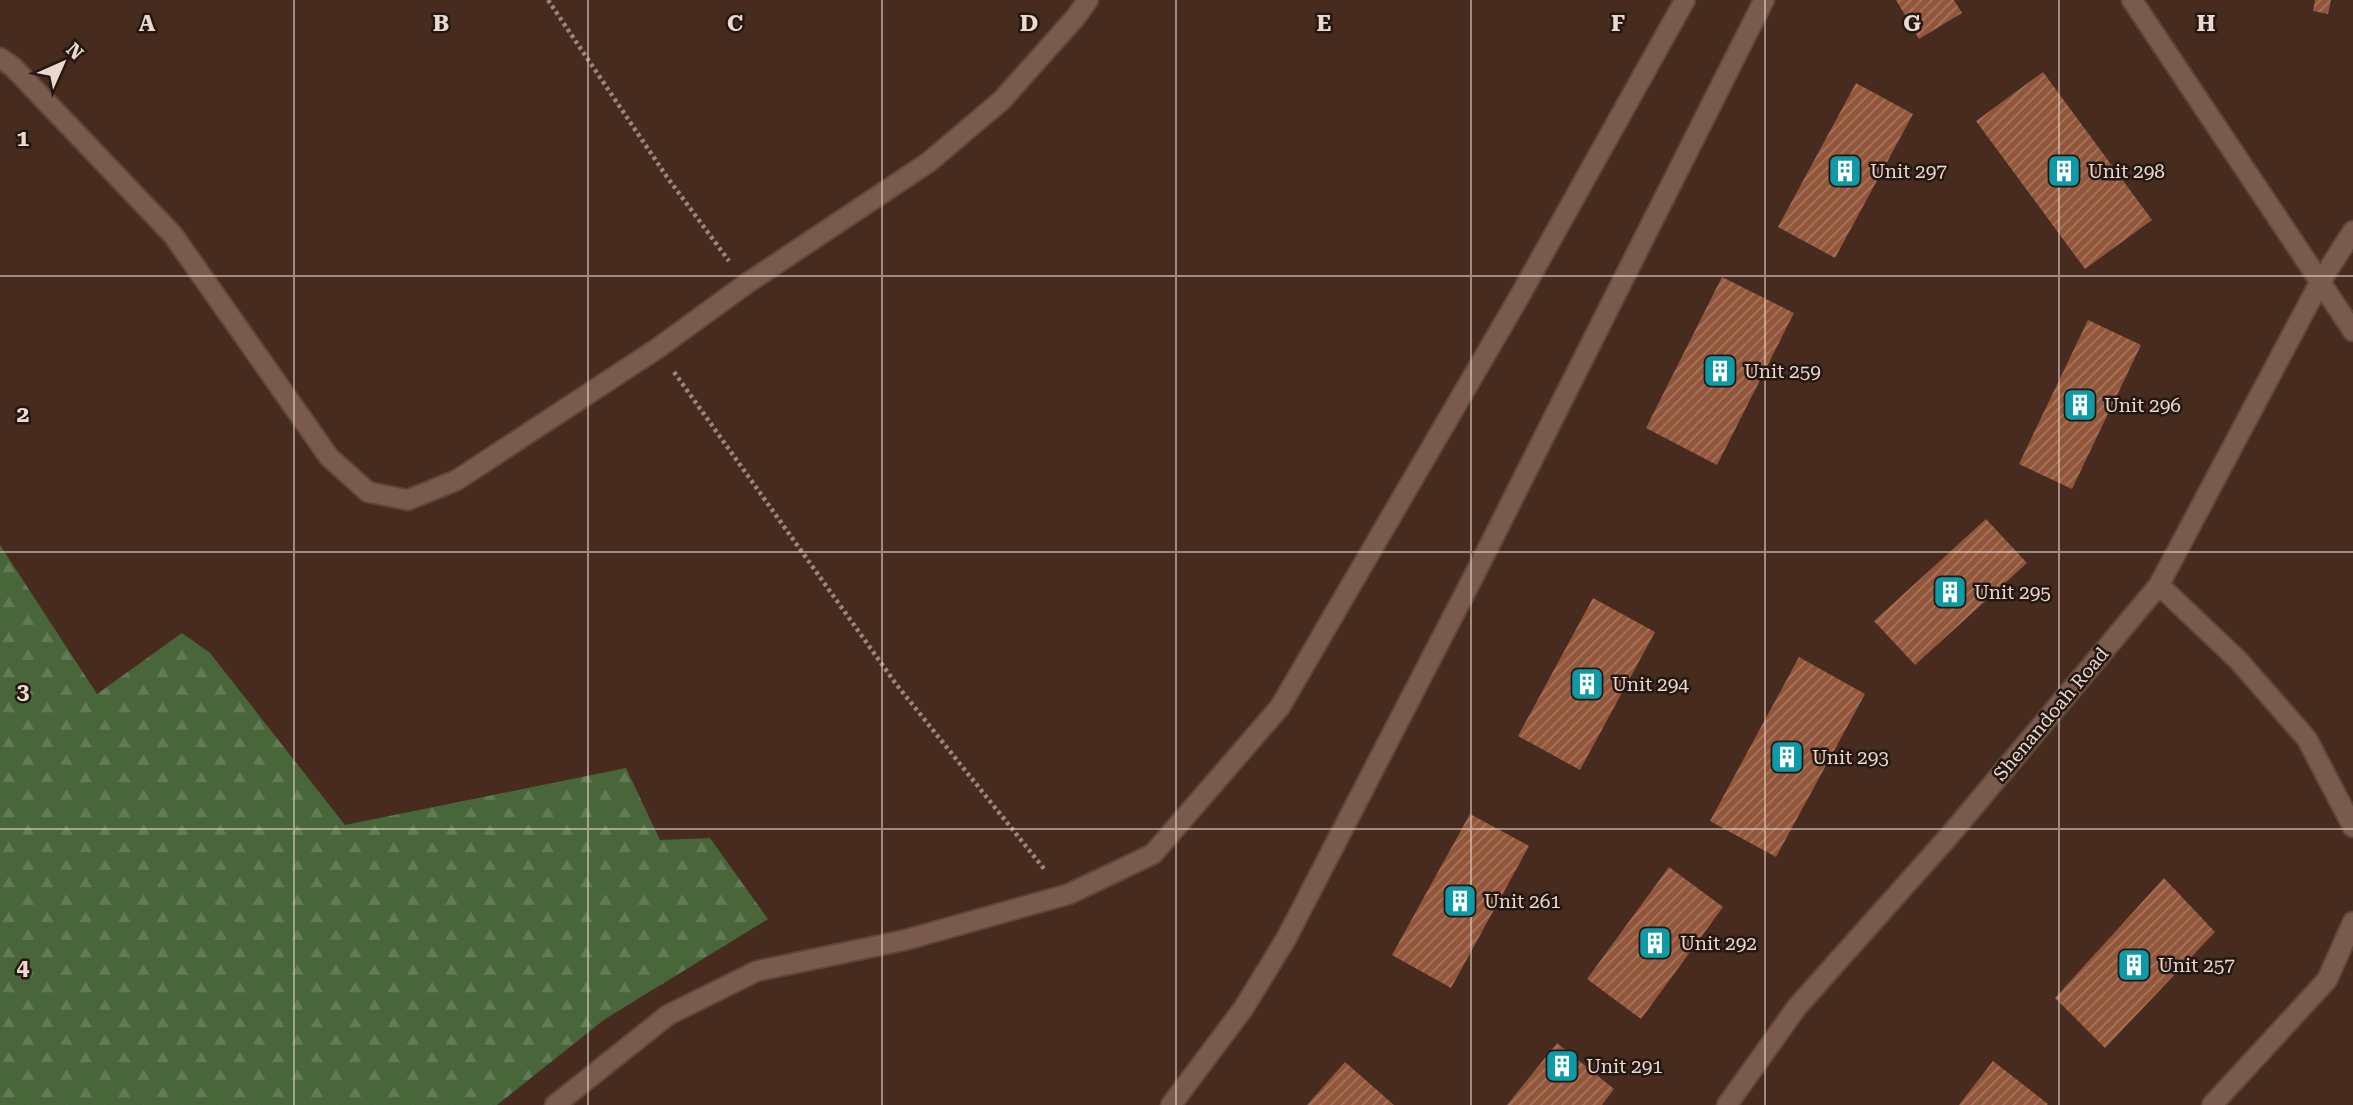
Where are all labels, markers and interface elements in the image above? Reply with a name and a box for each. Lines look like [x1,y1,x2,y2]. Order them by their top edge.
text: A [139,10,156,37]
text: B [433,10,449,37]
text: C [727,10,743,37]
text: D [1020,10,1038,37]
text: E [1317,10,1331,37]
text: F [1611,10,1625,37]
text: G [1903,10,1921,37]
text: H [2197,10,2216,37]
north arrow [28,28,98,98]
text: N [61,38,88,65]
text: 1 [17,125,30,152]
building icon: Unit 297 [1826,152,1864,190]
building icon: Unit 298 [2045,152,2083,190]
place label: Unit 297 [1870,160,1947,183]
place label: Unit 298 [2088,160,2165,183]
building icon: Unit 259 [1701,352,1739,390]
place label: Unit 259 [1744,360,1821,383]
building icon: Unit 296 [2061,386,2099,424]
place label: Unit 296 [2104,394,2181,417]
text: 2 [17,401,29,428]
building icon: Unit 295 [1931,573,1969,611]
place label: Unit 295 [1974,581,2051,604]
street label: Shenandoah Road [1988,643,2114,785]
building icon: Unit 294 [1568,665,1606,703]
place label: Unit 294 [1612,673,1689,696]
text: 3 [17,678,30,705]
building icon: Unit 293 [1768,738,1806,776]
place label: Unit 293 [1812,746,1889,769]
building icon: Unit 261 [1441,882,1479,920]
place label: Unit 261 [1484,890,1561,913]
building icon: Unit 292 [1636,924,1674,962]
place label: Unit 292 [1680,932,1757,955]
building icon: Unit 257 [2115,946,2153,984]
text: 4 [17,954,30,981]
place label: Unit 257 [2158,954,2235,977]
building icon: Unit 291 [1543,1047,1581,1085]
place label: Unit 291 [1586,1055,1663,1078]

